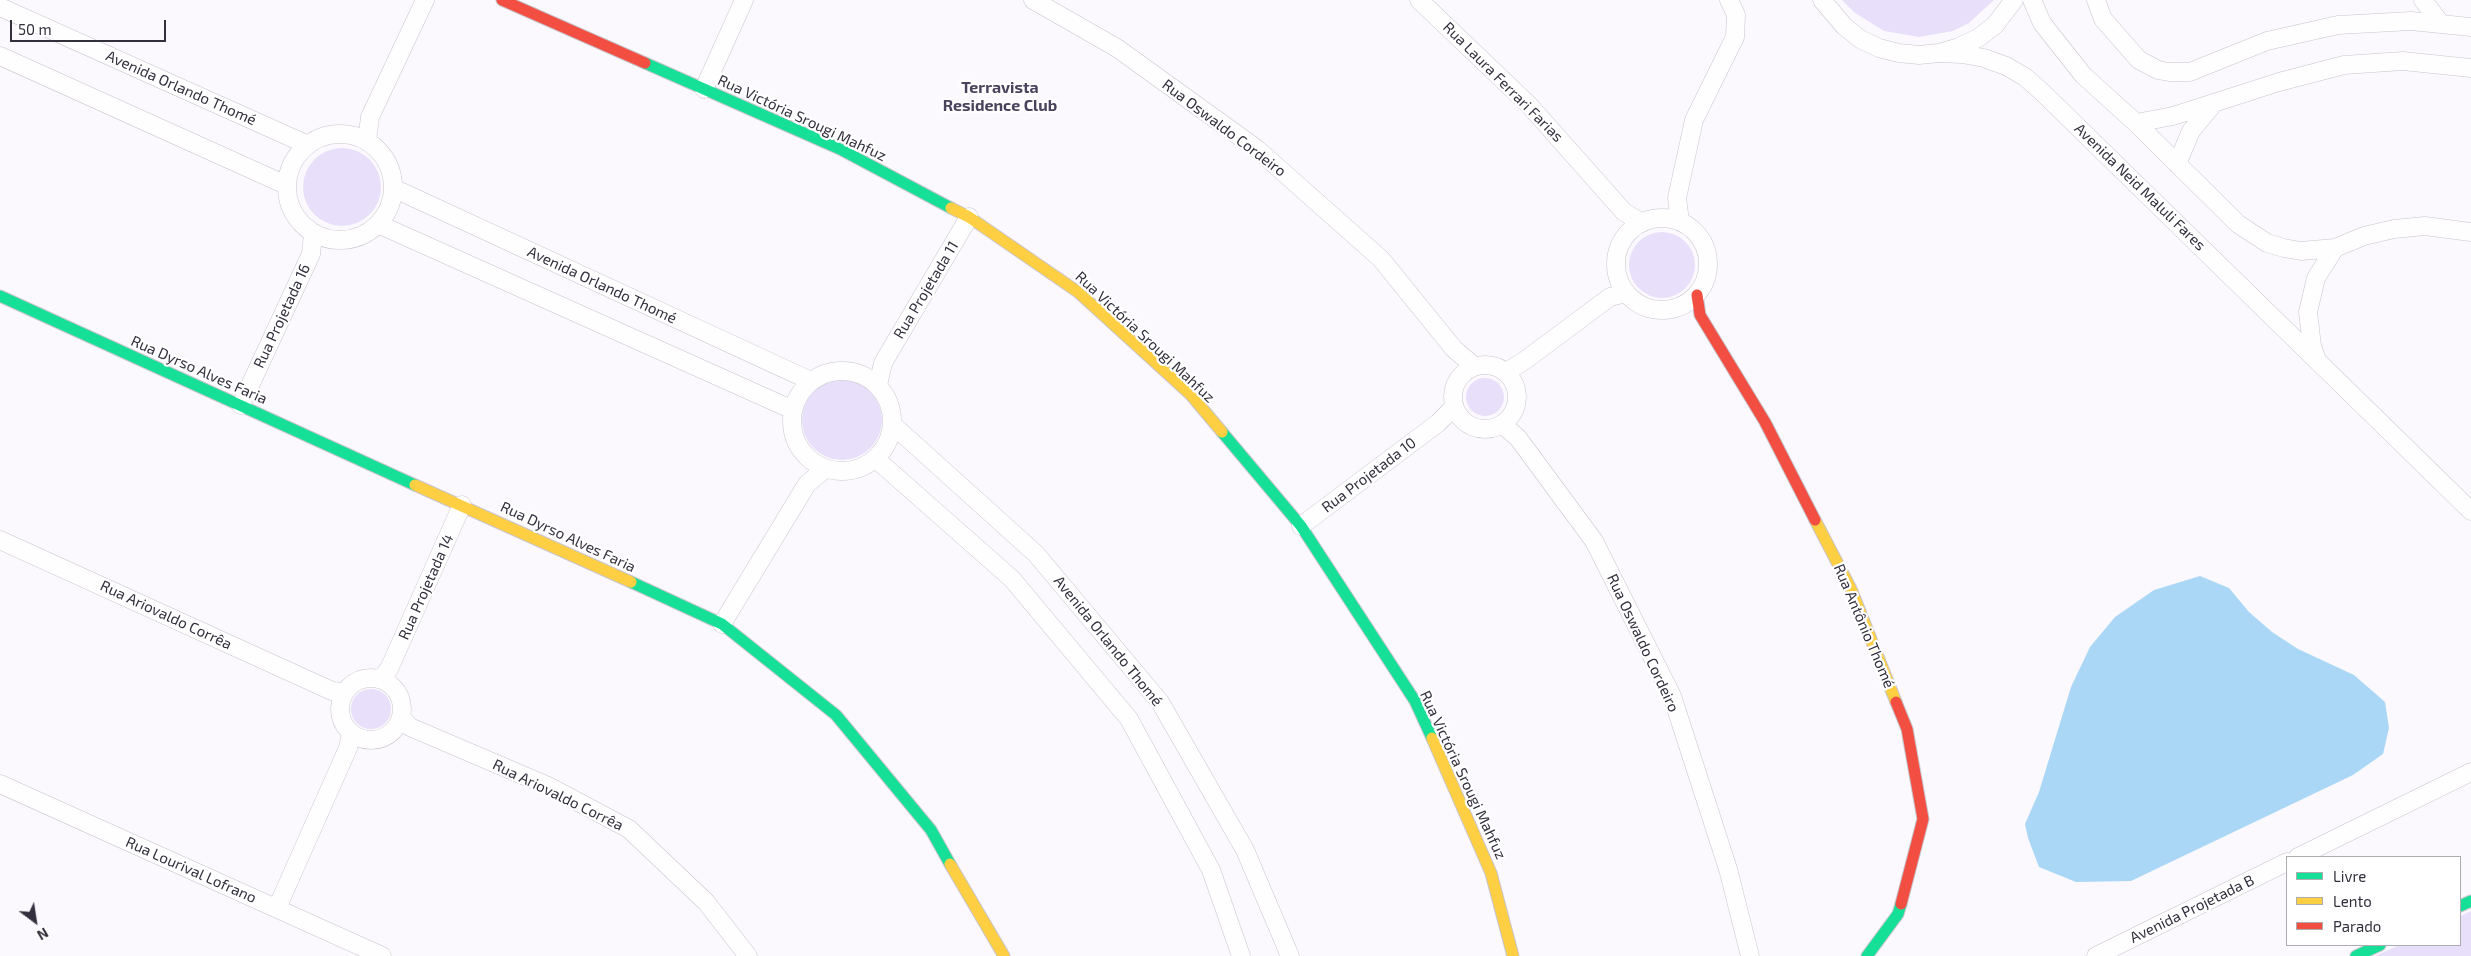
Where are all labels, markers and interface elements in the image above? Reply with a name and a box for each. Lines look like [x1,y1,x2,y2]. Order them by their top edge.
scale bar [12,10,169,42]
street label: Rua Laura Ferrari Farias [1439,18,1567,146]
text: 50 m [18,20,52,38]
street label: Avenida Orlando Thomé [103,47,259,129]
street label: Rua Victória Srougi Mahfuz [715,71,889,165]
street label: Rua Oswaldo Cordeiro [1159,76,1289,180]
district label: Terravista Residence Club [943,78,1057,116]
street label: Avenida Neid Maluli Fares [2071,120,2209,254]
street label: Rua Projetada 11 [890,238,962,342]
street label: Avenida Orlando Thomé [525,242,679,328]
street label: Rua Projetada 16 [250,261,314,371]
street label: Rua Victória Srougi Mahfuz [1072,268,1218,406]
street label: Rua Dyrso Alves Faria [128,332,270,408]
street label: Rua Projetada 10 [1318,434,1420,516]
street label: Rua Dyrso Alves Faria [498,498,638,576]
street label: Rua Projetada 14 [395,531,457,643]
street label: Rua Antônio Thomé [1830,561,1898,691]
street label: Rua Oswaldo Cordeiro [1603,571,1683,715]
street label: Avenida Orlando Thomé [1050,572,1166,710]
street label: Rua Ariovaldo Corrêa [97,577,235,653]
street label: Rua Victória Srougi Mahfuz [1416,688,1510,862]
street label: Rua Ariovaldo Corrêa [490,756,626,834]
street label: Rua Lourival Lofrano [123,833,259,907]
legend [2286,856,2461,946]
text: Livre [2333,867,2366,885]
street label: Avenida Projetada B [2127,871,2257,947]
text: Lento [2333,892,2372,910]
north arrow [10,896,60,946]
text: Parado [2333,917,2381,935]
text: N [34,924,52,944]

